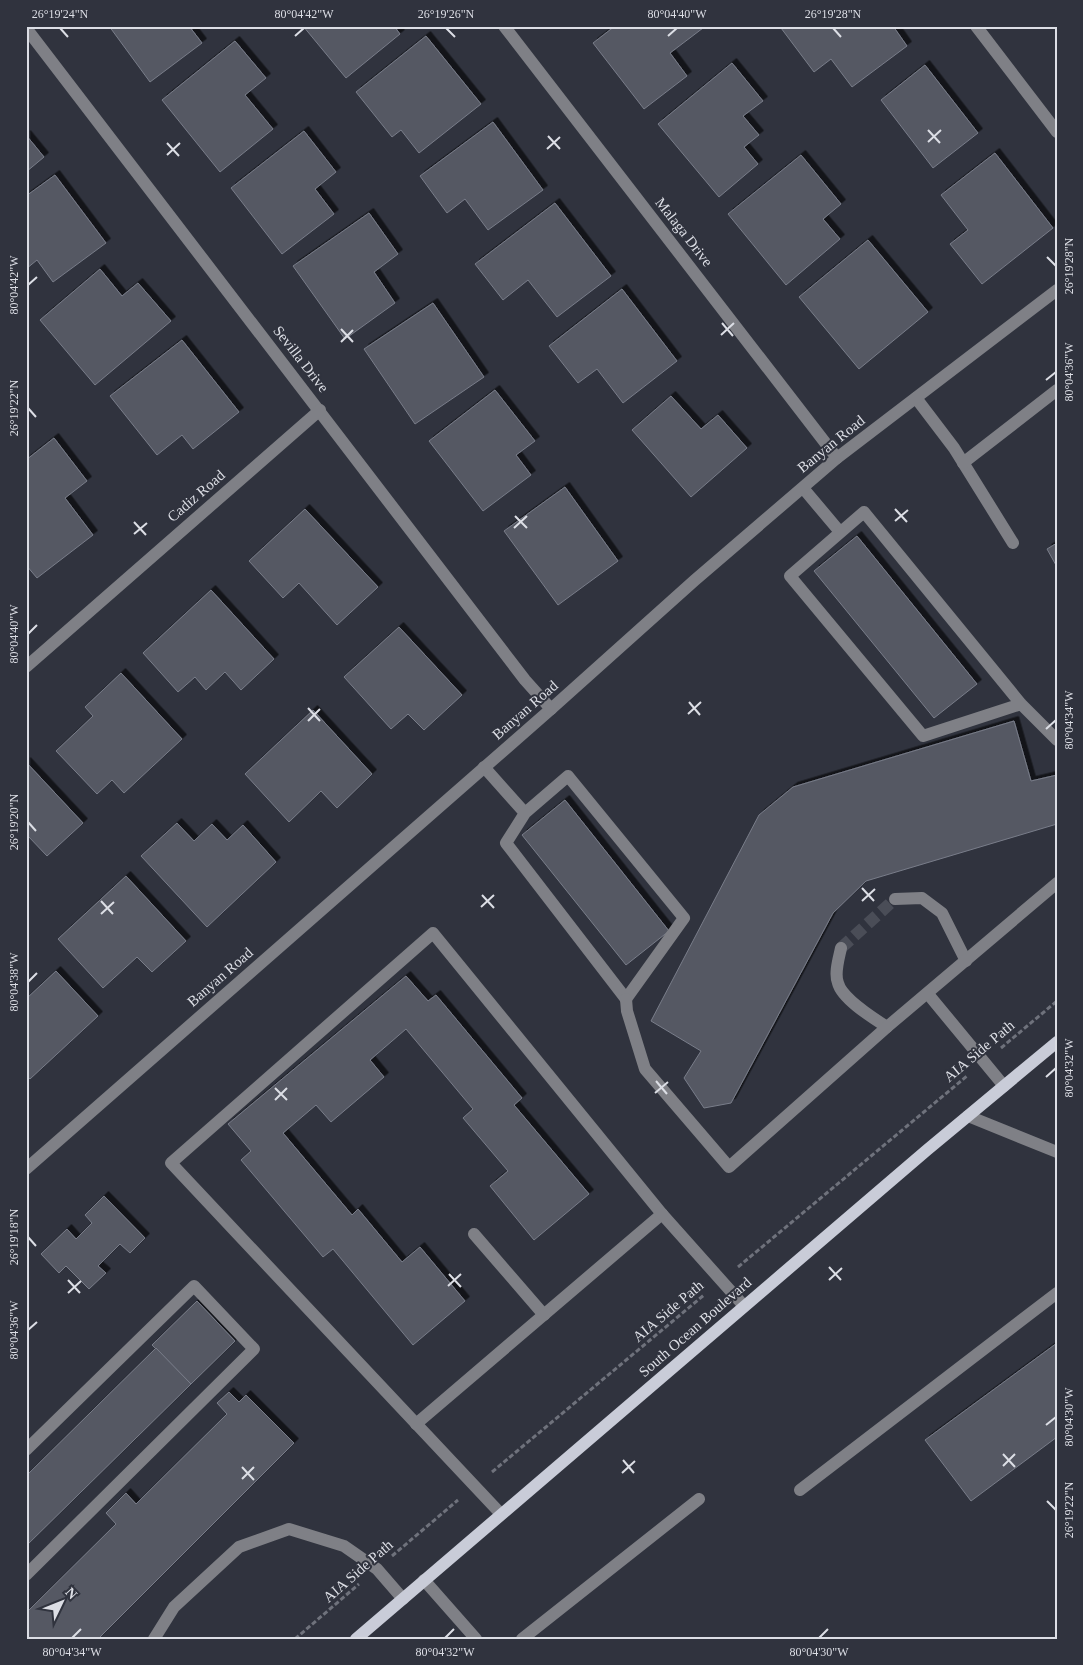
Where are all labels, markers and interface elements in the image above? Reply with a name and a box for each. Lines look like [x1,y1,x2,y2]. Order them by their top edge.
text: 26°19'24"N [32,7,89,21]
text: 80°04'42"W [274,7,334,21]
text: 26°19'26"N [418,7,475,21]
text: 80°04'40"W [647,7,707,21]
text: 26°19'28"N [805,7,862,21]
street label: Malaga Drive [652,194,716,270]
text: 26°19'28"N [1062,237,1076,294]
text: 80°04'42"W [7,255,21,315]
street label: Sevilla Drive [270,323,332,396]
text: 80°04'36"W [1062,342,1076,402]
text: 26°19'22"N [7,379,21,436]
street label: Banyan Road [794,412,868,476]
street label: Cadiz Road [164,467,228,525]
text: 80°04'40"W [7,604,21,664]
street label: Banyan Road [489,677,561,743]
text: 80°04'34"W [1062,690,1076,750]
text: 26°19'20"N [7,793,21,850]
street label: Banyan Road [184,944,256,1010]
text: 80°04'38"W [7,952,21,1012]
street label: AIA Side Path [941,1017,1018,1085]
text: 80°04'32"W [1062,1038,1076,1098]
text: 26°19'18"N [7,1208,21,1265]
street label: South Ocean Boulevard [636,1274,755,1380]
street label: AIA Side Path [630,1277,707,1345]
text: 80°04'36"W [7,1300,21,1360]
text: 80°04'30"W [1062,1387,1076,1447]
text: 26°19'22"N [1062,1481,1076,1538]
street label: AIA Side Path [320,1536,396,1605]
north arrow [38,1578,88,1628]
text: N [62,1585,80,1602]
text: 80°04'34"W [42,1645,102,1659]
text: 80°04'32"W [415,1645,475,1659]
text: 80°04'30"W [789,1645,849,1659]

